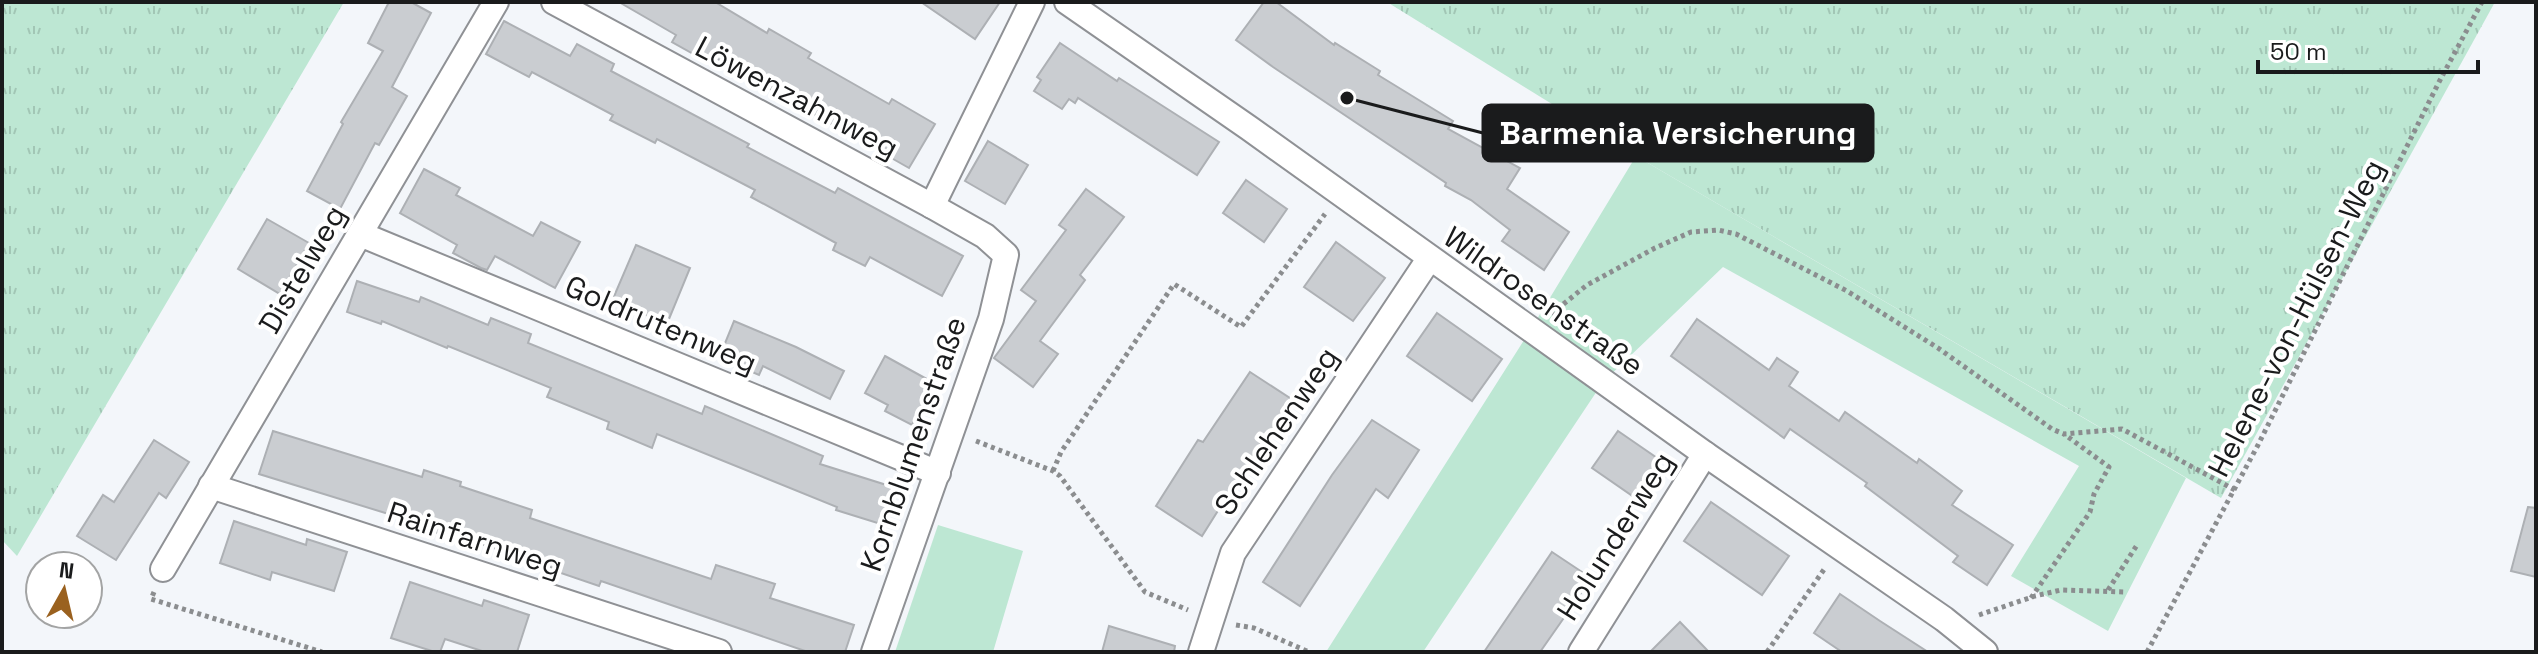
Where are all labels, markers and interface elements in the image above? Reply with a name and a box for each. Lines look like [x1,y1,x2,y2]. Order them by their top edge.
scale bar [2258,24,2478,74]
street label: Löwenzahnweg [689,27,905,167]
text: 50 m [2270,36,2327,67]
callout: Barmenia Versicherung [1483,105,1873,161]
text: Barmenia Versicherung [1500,113,1856,153]
street label: Helene-von-Hülsen-Weg [2199,153,2393,483]
street label: Distelweg [250,198,354,340]
street label: Wildrosenstraße [1436,217,1652,385]
street label: Goldrutenweg [559,266,763,382]
street label: Kornblumenstraße [851,312,975,576]
street label: Schlehenweg [1205,339,1347,523]
street label: Holunderweg [1548,444,1682,628]
street label: Rainfarnweg [382,492,568,586]
north arrow [24,550,104,630]
text: N [58,555,76,585]

